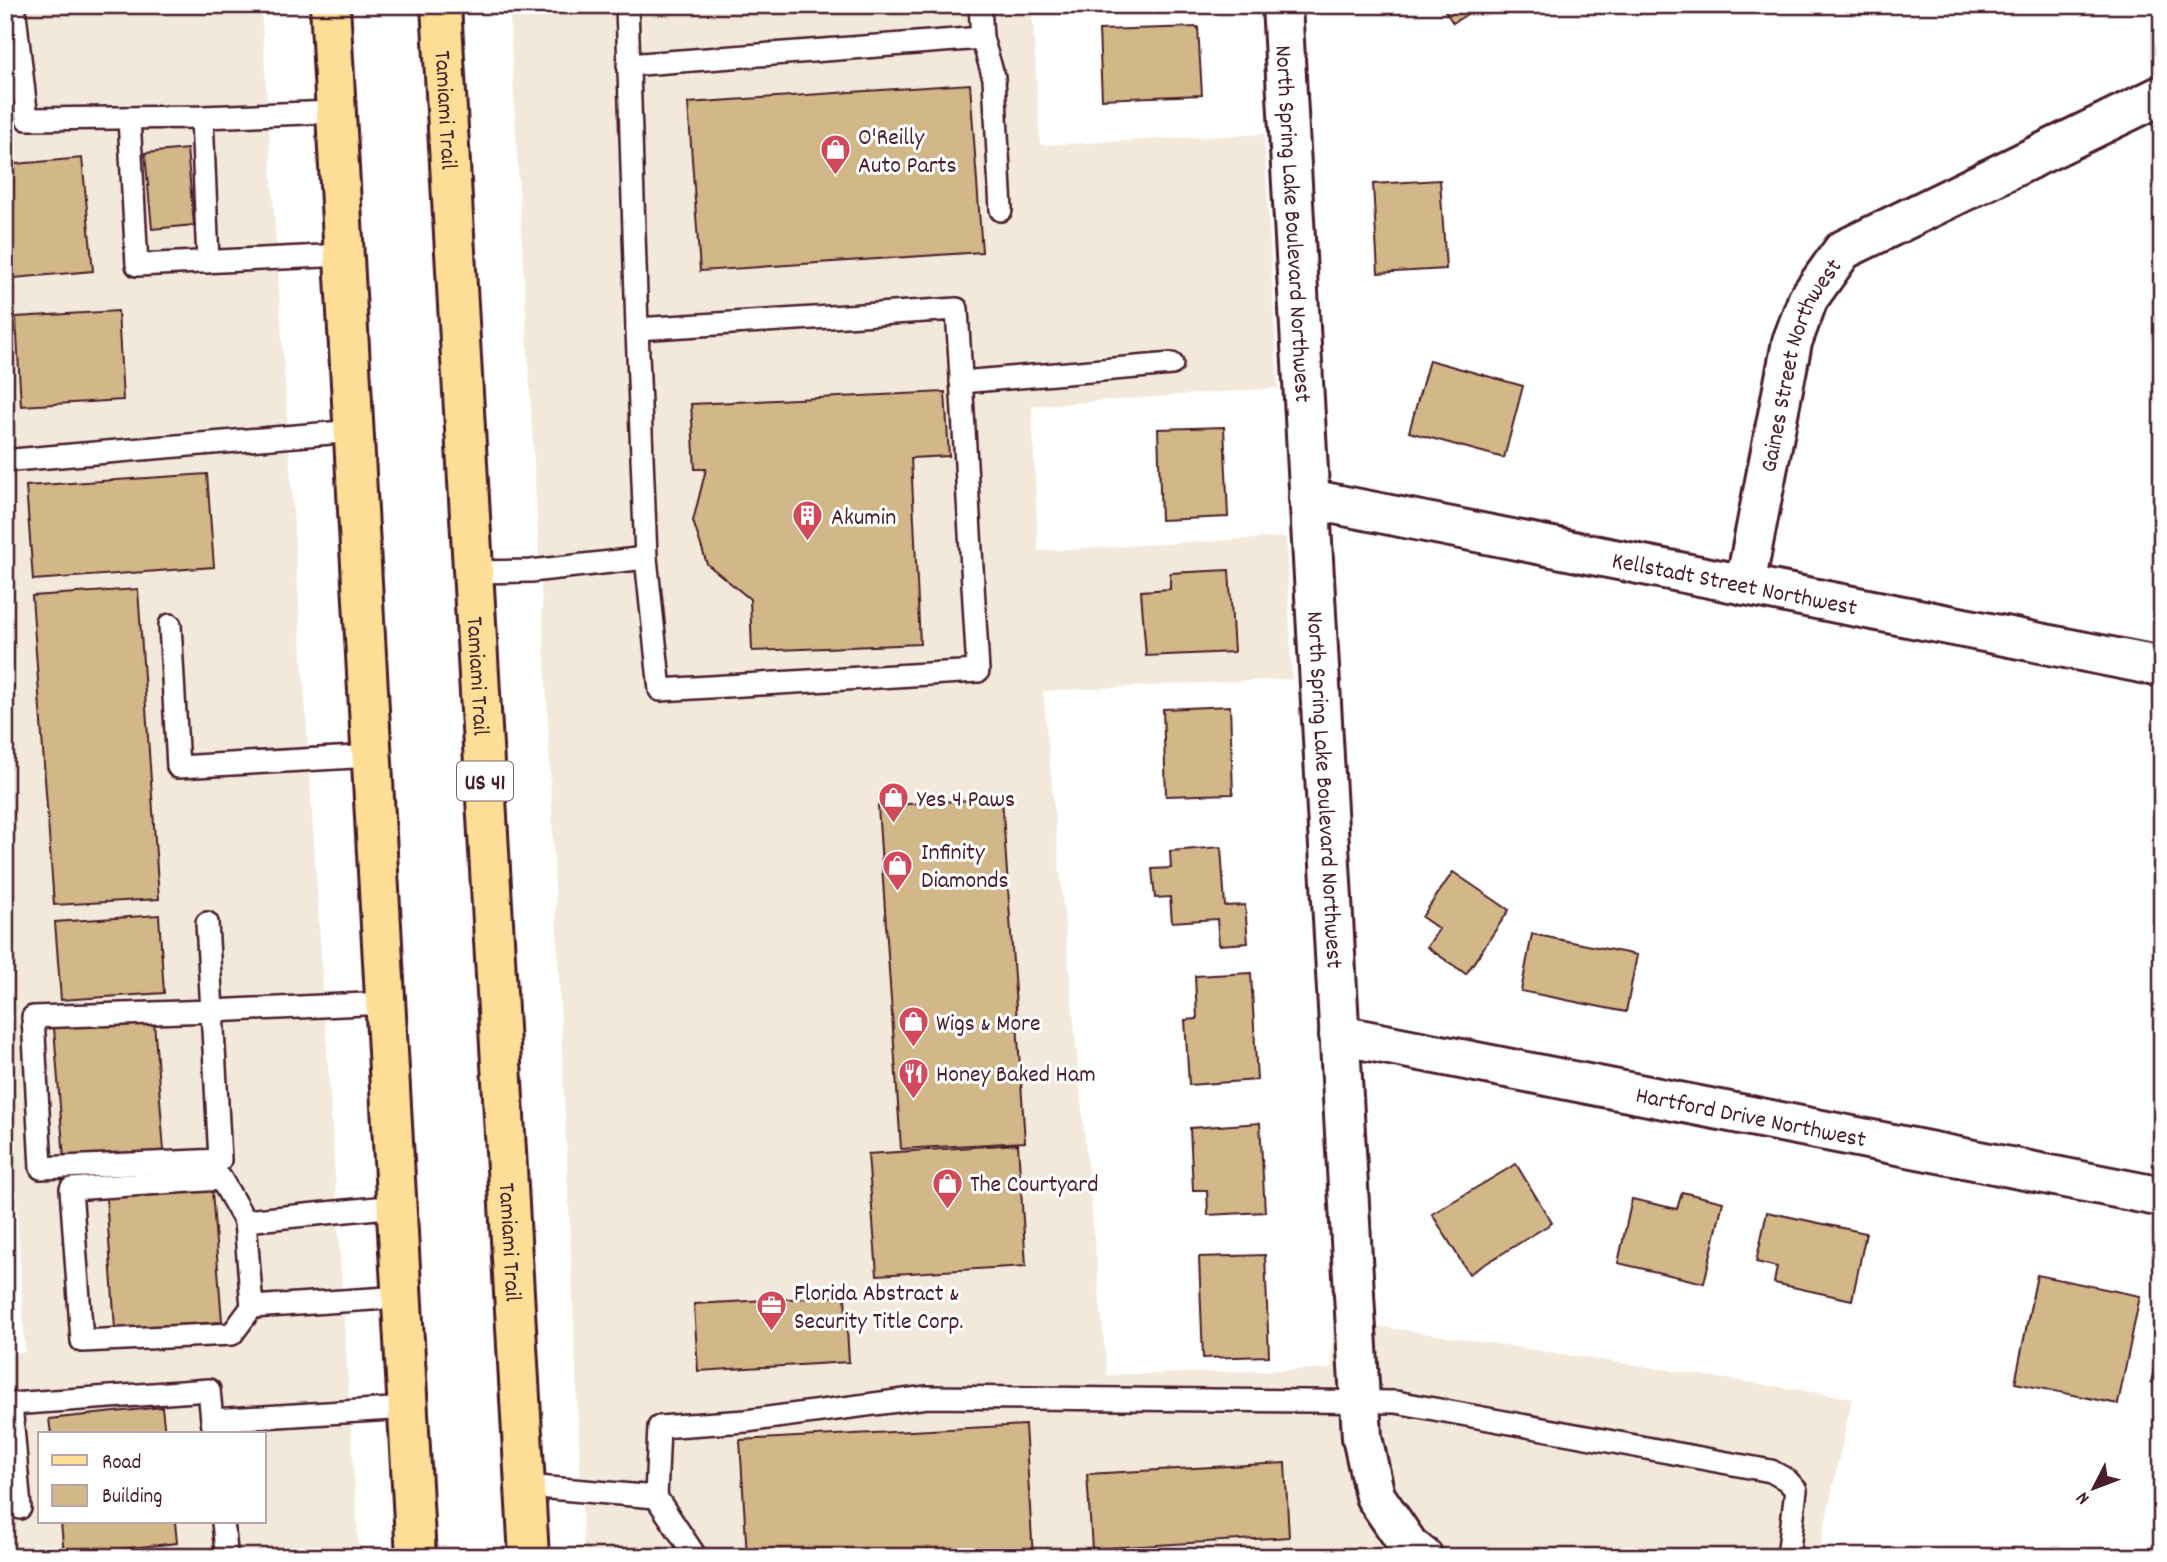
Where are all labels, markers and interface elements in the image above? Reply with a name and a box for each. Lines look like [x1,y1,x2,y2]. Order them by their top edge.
street label: North Spring Lake Boulevard Northwest [1264,44,1318,404]
street label: Tamiami Trail [424,49,464,171]
place label: O'Reilly Auto Parts [858,122,957,184]
shop icon: O'Reilly Auto Parts [818,133,852,177]
street label: Gaines Street Northwest [1753,252,1852,476]
building icon: Akumin [791,499,825,543]
place label: Akumin [831,502,896,536]
street label: Kellstadt Street Northwest [1609,545,1860,627]
street label: North Spring Lake Boulevard Northwest [1296,610,1350,970]
street label: Tamiami Trail [456,616,496,737]
road number: US 41 [457,762,513,800]
shop icon: Yes 4 Paws [877,781,911,825]
place label: Yes 4 Paws [917,784,1015,818]
place label: Infinity Diamonds [921,837,1009,899]
shop icon: Infinity Diamonds [881,848,915,892]
shop icon: Wigs & More [896,1005,930,1049]
place label: Wigs & More [936,1008,1041,1042]
restaurant icon: Honey Baked Ham [896,1056,930,1100]
place label: Honey Baked Ham [936,1059,1096,1093]
street label: Hartford Drive Northwest [1632,1080,1869,1158]
shop icon: The Courtyard [930,1166,964,1210]
place label: The Courtyard [970,1169,1098,1203]
street label: Tamiami Trail [488,1182,529,1303]
place label: Florida Abstract & Security Title Corp. [794,1278,964,1340]
office icon: Florida Abstract & Security Title Corp. [754,1289,788,1333]
legend [38,1432,266,1524]
text: Road [102,1449,141,1479]
north arrow [2058,1454,2128,1524]
text: Building [102,1483,162,1513]
text: N [2071,1485,2097,1510]

